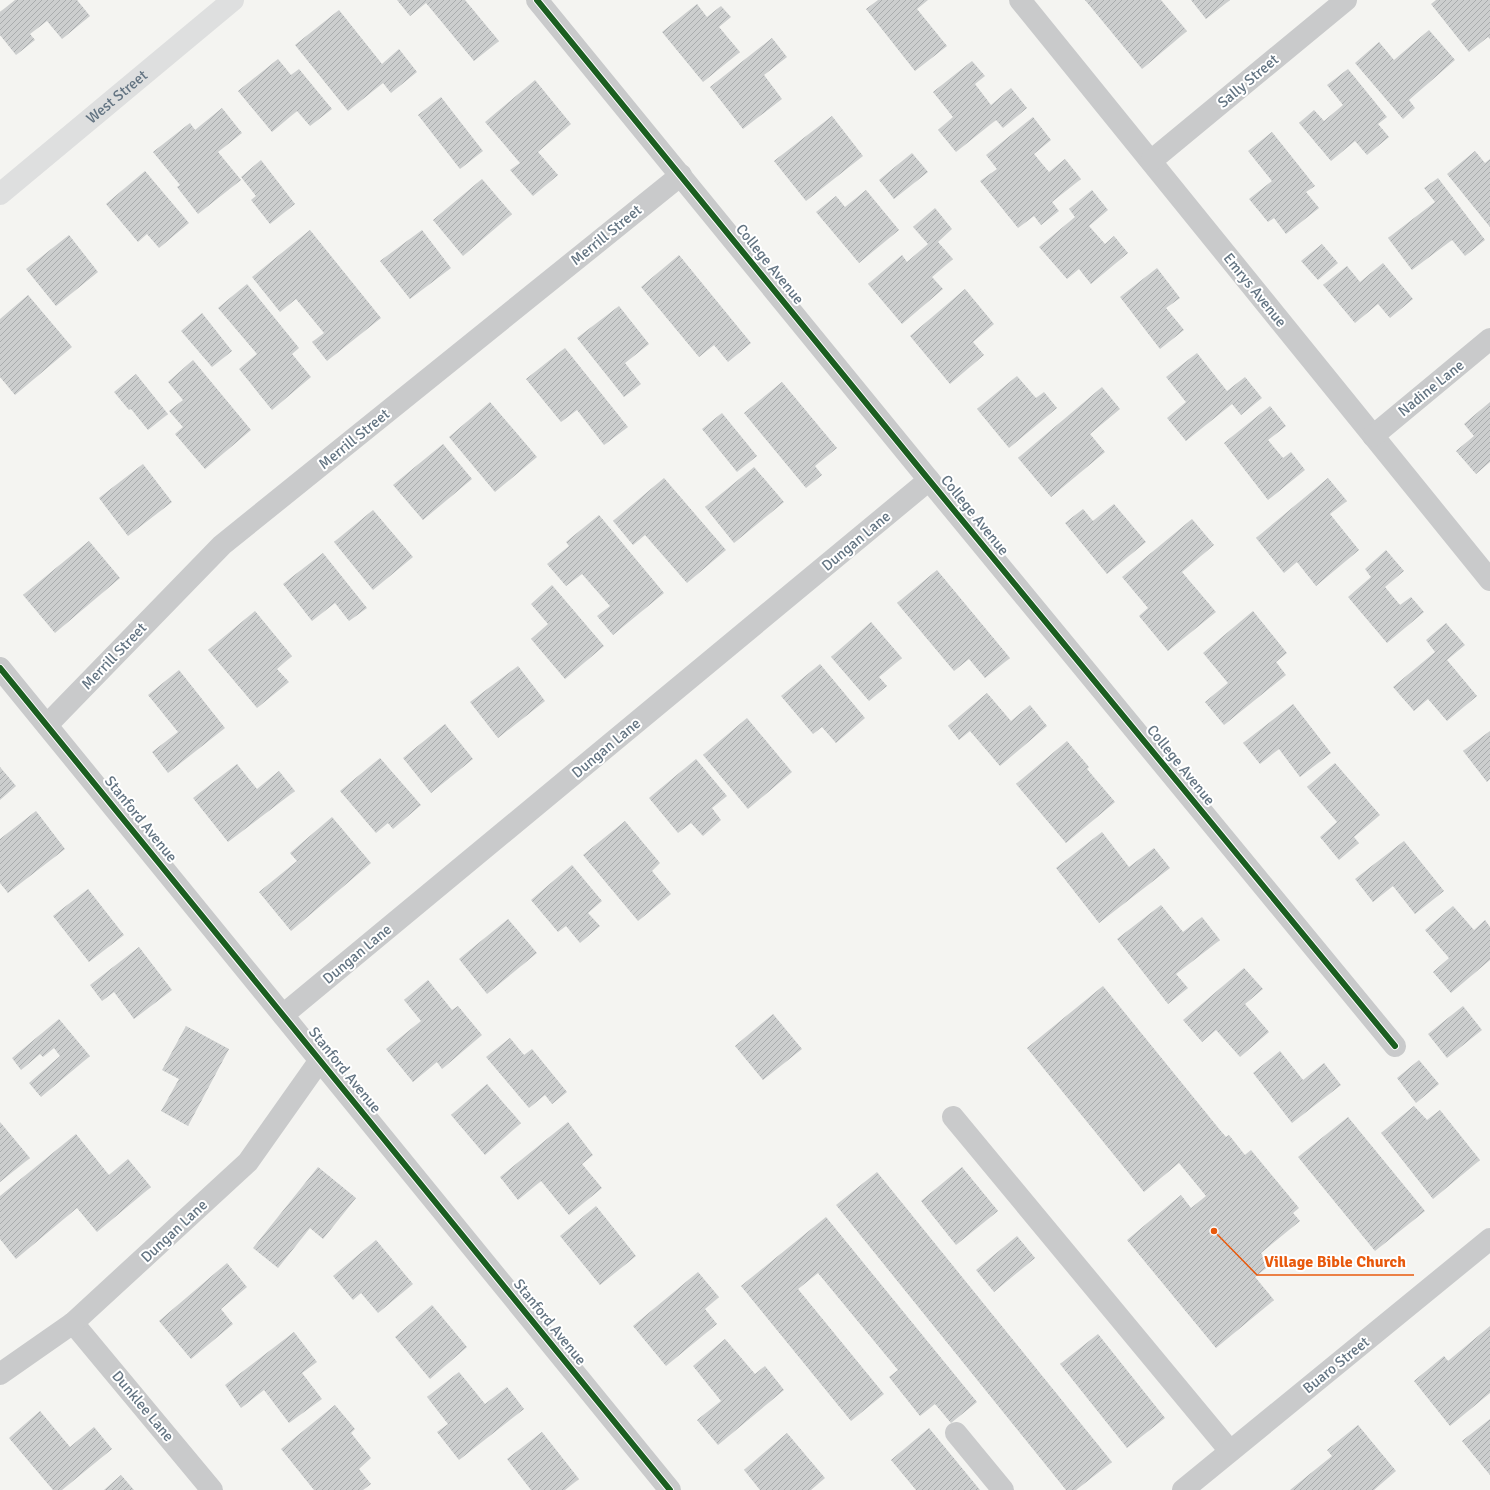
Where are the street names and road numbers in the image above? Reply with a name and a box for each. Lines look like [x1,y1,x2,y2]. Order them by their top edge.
street label: Sally Street [1214,50,1282,112]
street label: West Street [83,66,151,127]
street label: Merrill Street [567,201,645,269]
street label: College Avenue [732,220,808,308]
street label: Emrys Avenue [1220,249,1290,331]
street label: Nadine Lane [1394,356,1468,420]
street label: Merrill Street [315,405,393,473]
street label: College Avenue [937,471,1013,559]
street label: Dungan Lane [818,507,894,575]
street label: Merrill Street [78,619,150,693]
street label: Dungan Lane [568,714,644,782]
street label: College Avenue [1143,721,1219,809]
street label: Stanford Avenue [101,772,181,866]
street label: Dungan Lane [319,920,395,988]
street label: Stanford Avenue [305,1023,385,1117]
street label: Dungan Lane [137,1196,211,1266]
street label: Stanford Avenue [510,1275,590,1369]
street label: Buaro Street [1299,1333,1373,1397]
street label: Dunklee Lane [108,1367,178,1445]

